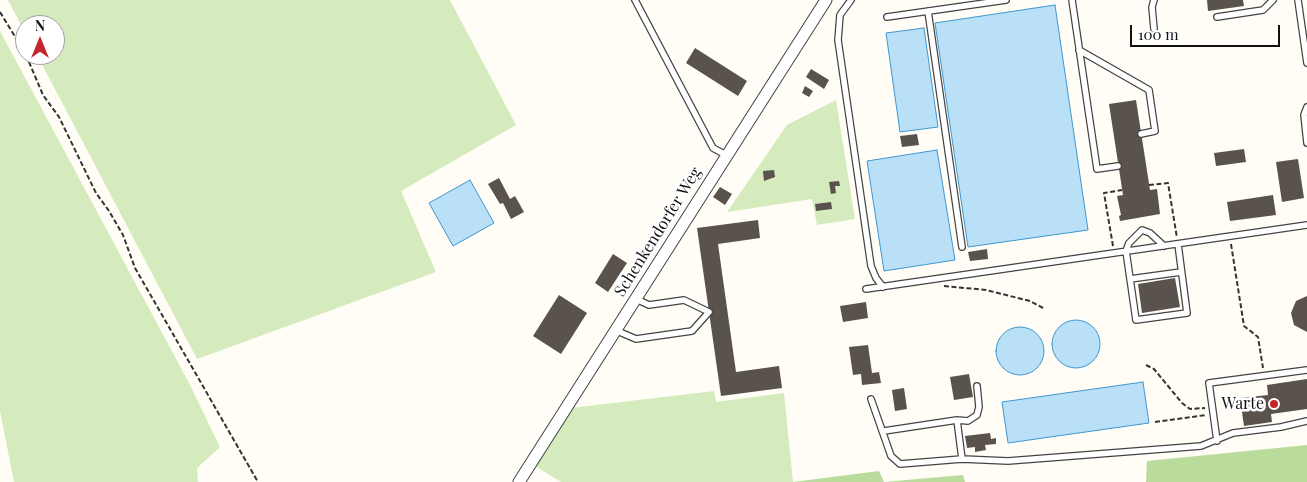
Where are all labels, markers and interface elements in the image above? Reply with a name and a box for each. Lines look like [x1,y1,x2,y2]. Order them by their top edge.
north arrow [15,15,65,65]
scale bar [1132,15,1282,47]
text: N [35,16,45,35]
text: 100 m [1138,24,1179,44]
street label: Schenkendorfer Weg [610,164,706,300]
place label: Warte [1221,394,1264,414]
marker: Warte [1268,398,1280,410]

